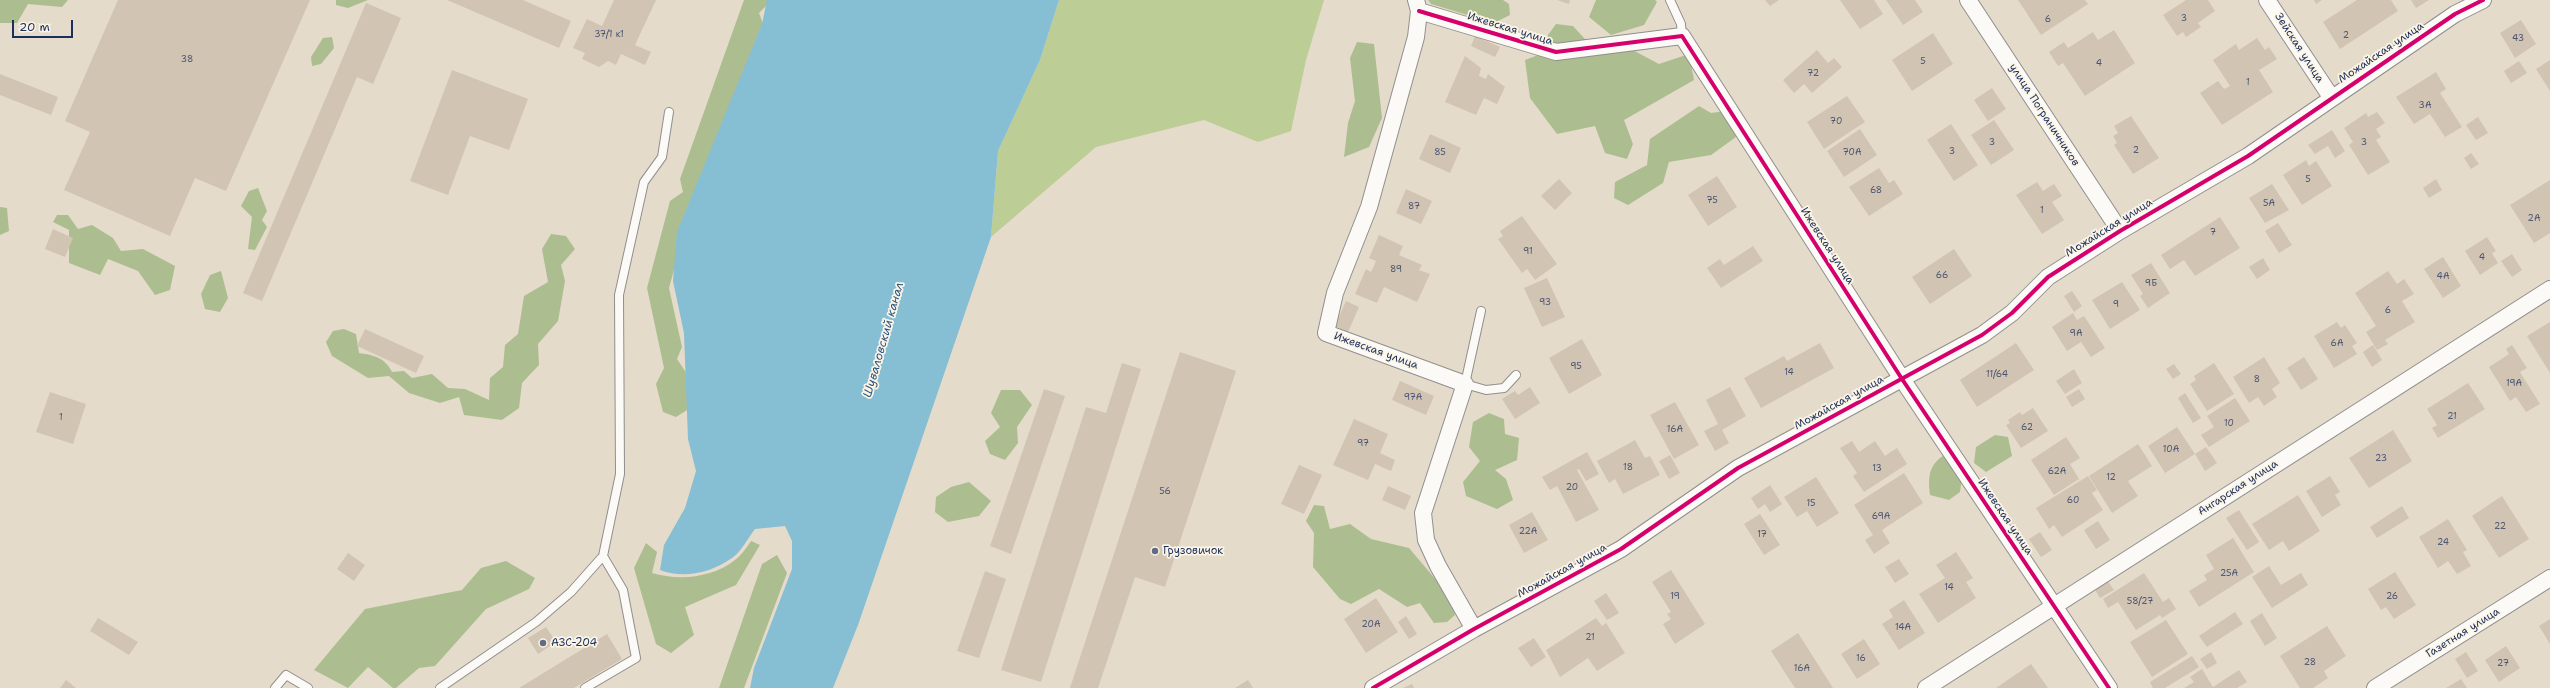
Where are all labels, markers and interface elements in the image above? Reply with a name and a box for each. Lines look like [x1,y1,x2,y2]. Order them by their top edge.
street label: Ижевская улица [1466,10,1554,48]
street label: Зейская улица [2272,11,2326,85]
scale bar [14,12,75,38]
house number: 3 [2181,14,2187,24]
house number: 6 [2045,15,2051,25]
text: 20 m [19,19,50,35]
street label: Можайская улица [2336,20,2426,86]
house number: 37/1 к1 [594,30,624,40]
house number: 2 [2343,31,2349,41]
house number: 43 [2512,34,2524,44]
house number: 38 [181,55,193,65]
house number: 5 [1920,57,1926,67]
house number: 4 [2096,59,2102,69]
street label: улица Пограничников [2006,61,2082,169]
house number: 72 [1807,69,1819,79]
house number: 1 [2246,78,2250,88]
house number: 3А [2419,101,2431,111]
house number: 70 [1830,117,1842,127]
house number: 3 [1989,138,1995,148]
house number: 3 [2361,138,2367,148]
house number: 2 [2133,146,2139,156]
house number: 3 [1949,147,1955,157]
house number: 85 [1434,148,1446,158]
house number: 70А [1843,148,1861,158]
house number: 5 [2305,175,2311,185]
house number: 68 [1870,186,1882,196]
house number: 75 [1706,196,1718,206]
street label: Можайская улица [2063,196,2155,260]
house number: 5А [2263,199,2275,209]
house number: 87 [1408,202,1420,212]
street label: Ижевская улица [1797,205,1857,287]
house number: 1 [2040,206,2044,216]
house number: 2А [2528,214,2540,224]
house number: 7 [2210,228,2216,238]
house number: 91 [1523,247,1533,257]
house number: 4 [2479,253,2485,263]
house number: 89 [1390,265,1402,275]
house number: 66 [1936,271,1948,281]
house number: 4А [2437,272,2449,282]
house number: 9Б [2145,279,2157,289]
water label: Шуваловский канал [861,281,907,399]
house number: 93 [1539,298,1551,308]
house number: 9 [2113,300,2119,310]
house number: 6 [2385,306,2391,316]
house number: 9А [2070,329,2082,339]
street label: Ижевская улица [1332,330,1420,372]
house number: 6А [2331,339,2343,349]
house number: 95 [1570,362,1582,372]
house number: 14 [1784,368,1794,378]
house number: 11/64 [1986,370,2008,380]
street label: Можайская улица [1792,373,1886,433]
house number: 8 [2254,375,2260,385]
house number: 19А [2506,379,2522,389]
house number: 97А [1404,393,1422,403]
house number: 21 [2447,412,2457,422]
house number: 1 [59,413,63,423]
house number: 10 [2224,419,2234,429]
house number: 62 [2021,423,2033,433]
house number: 16А [1667,425,1683,435]
house number: 97 [1357,439,1369,449]
house number: 10А [2163,445,2179,455]
house number: 23 [2375,454,2387,464]
street label: Ангарская улица [2196,457,2280,519]
house number: 18 [1623,463,1633,473]
house number: 13 [1872,464,1882,474]
house number: 62А [2048,467,2066,477]
house number: 12 [2106,473,2116,483]
street label: Ижевская улица [1975,476,2035,558]
house number: 20 [1566,483,1578,493]
house number: 56 [1159,487,1171,497]
house number: 60 [2067,496,2079,506]
house number: 15 [1806,499,1816,509]
house number: 69А [1872,512,1890,522]
house number: 22 [2494,522,2506,532]
house number: 22А [1519,527,1537,537]
house number: 17 [1757,530,1767,540]
house number: 24 [2437,538,2449,548]
street label: Можайская улица [1515,541,1609,601]
place label: Грузовичок [1163,544,1223,558]
marker: Грузовичок [1150,546,1160,556]
house number: 25А [2220,569,2238,579]
house number: 14 [1944,583,1954,593]
house number: 19 [1670,592,1680,602]
house number: 26 [2386,592,2398,602]
house number: 58/27 [2127,597,2153,607]
street label: Газетная улица [2424,605,2502,661]
house number: 20А [1362,620,1380,630]
house number: 14А [1895,623,1911,633]
house number: 21 [1585,633,1595,643]
place label: АЗС-204 [551,636,597,650]
marker: АЗС-204 [538,638,548,648]
house number: 16 [1856,654,1866,664]
house number: 28 [2304,658,2316,668]
house number: 27 [2497,659,2509,669]
house number: 16А [1794,664,1810,674]

